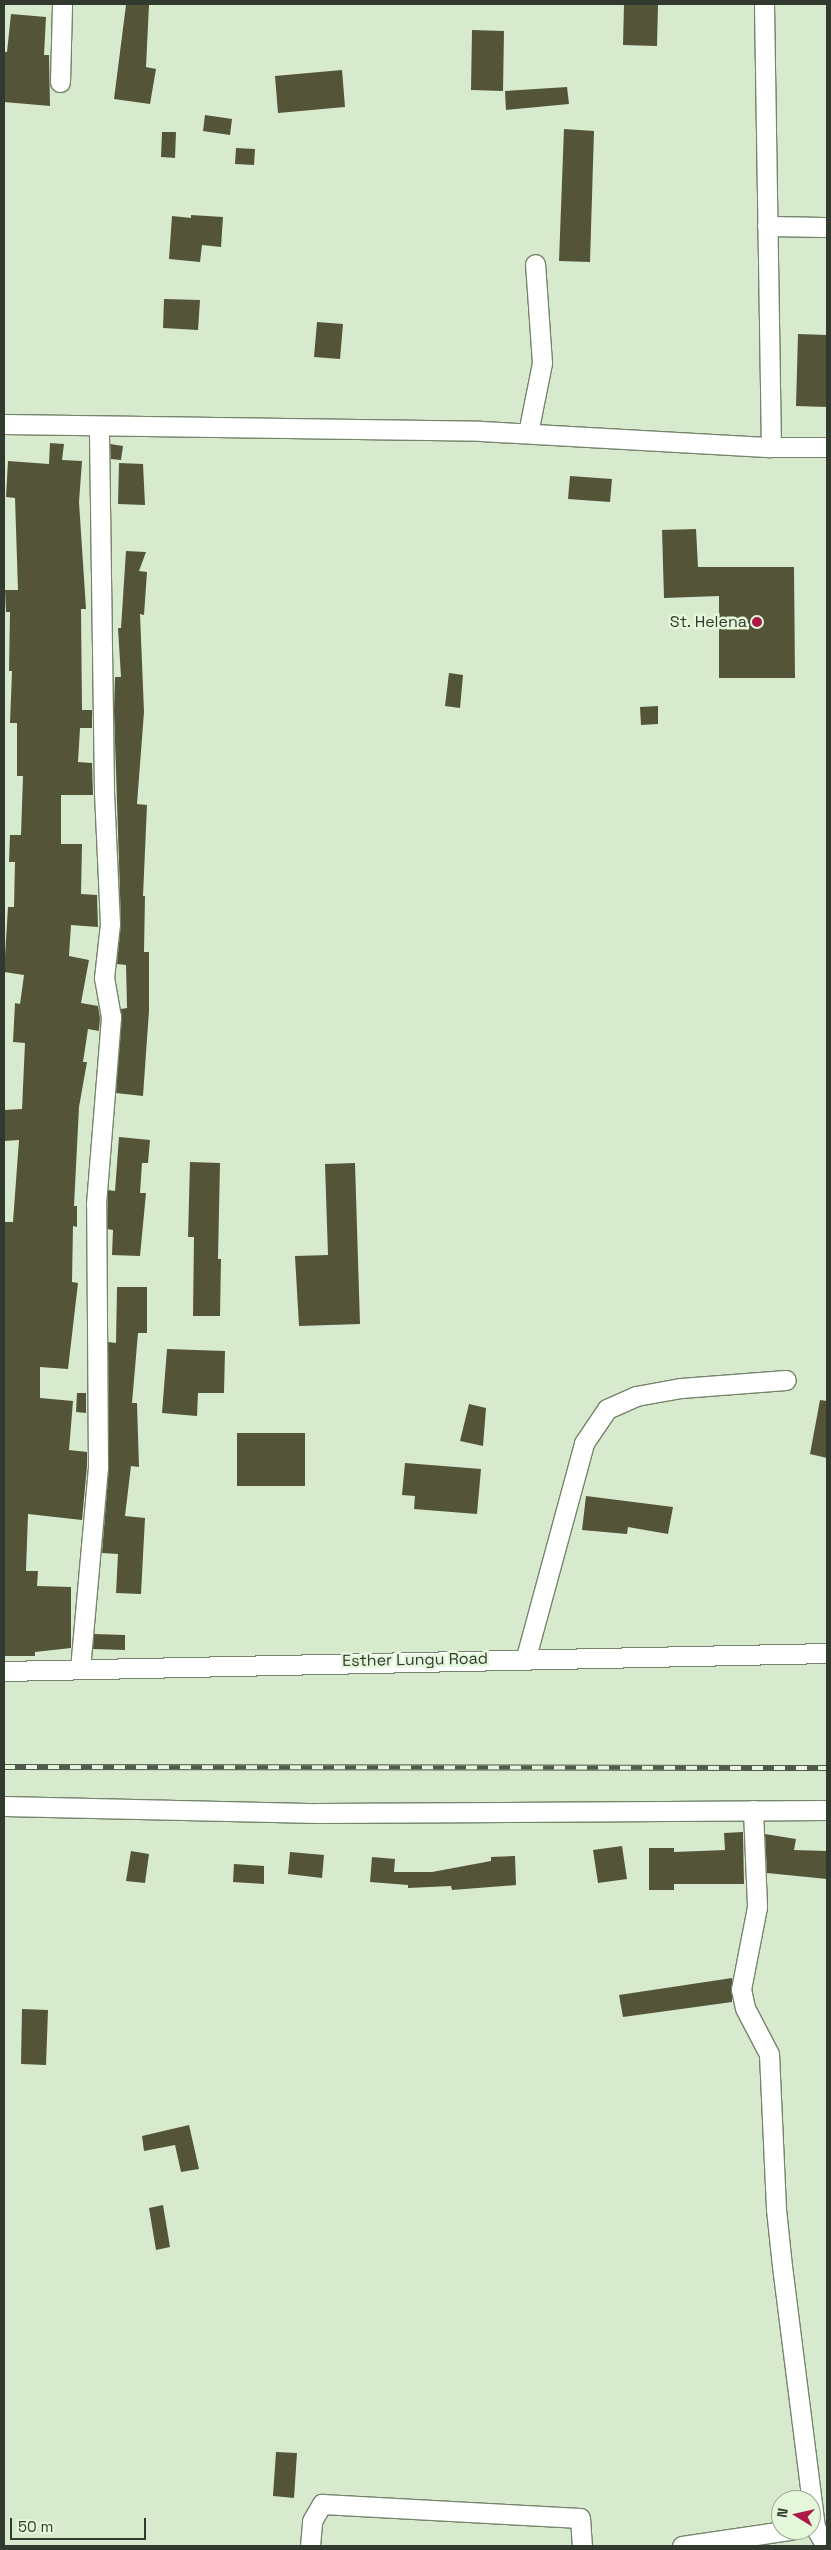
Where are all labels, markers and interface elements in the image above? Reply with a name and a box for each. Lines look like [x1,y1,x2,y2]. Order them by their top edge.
place label: St. Helena [669,612,747,632]
marker: St. Helena [751,616,763,628]
street label: Esther Lungu Road [342,1649,488,1671]
north arrow [771,2490,821,2540]
text: N [773,2507,792,2519]
scale bar [12,2508,149,2540]
text: 50 m [18,2517,53,2536]

